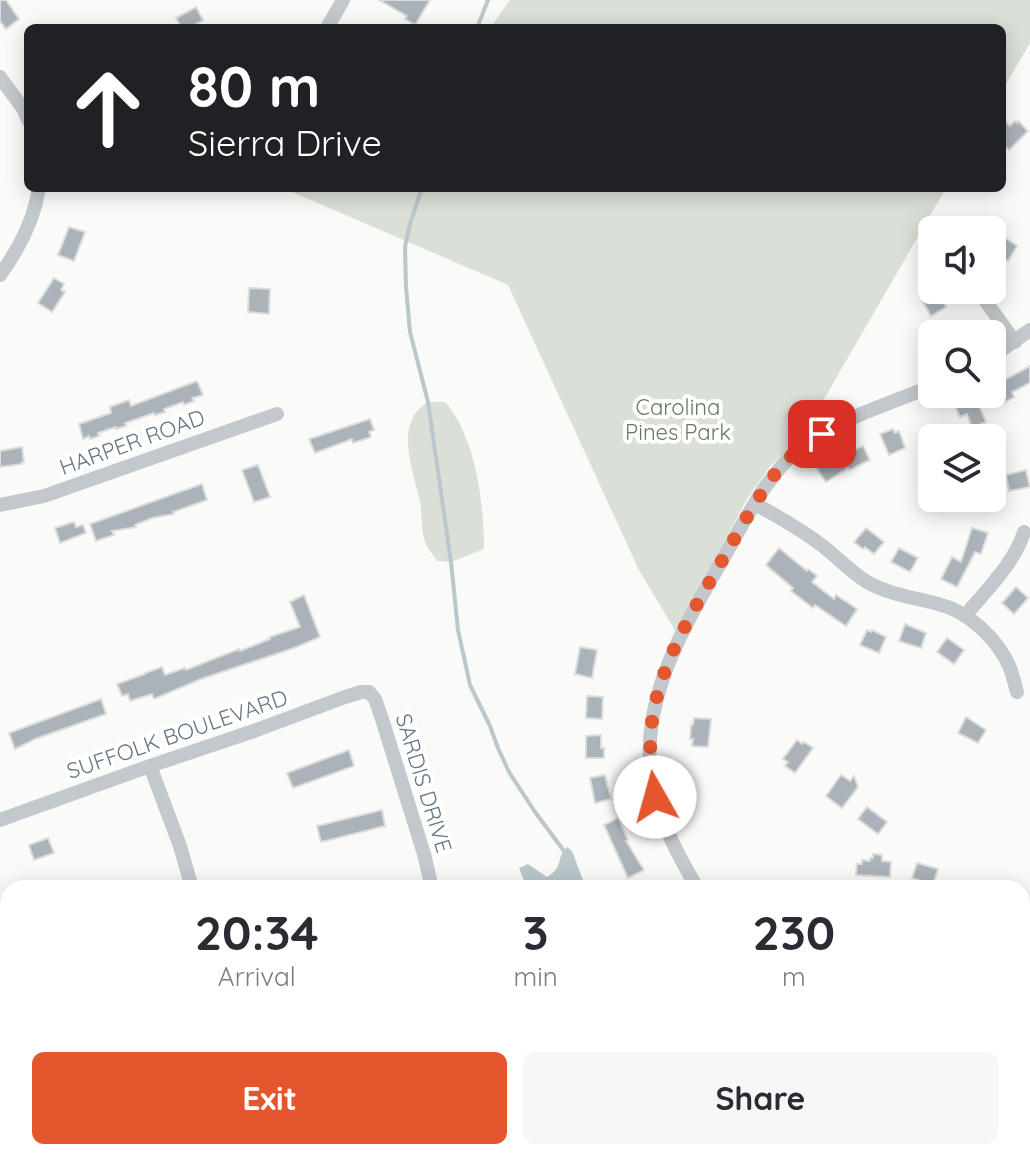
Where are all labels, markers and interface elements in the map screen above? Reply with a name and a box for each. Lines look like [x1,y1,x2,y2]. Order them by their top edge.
text: 80 m [188,51,320,121]
icon: ahead [56,56,160,160]
text: Sierra Drive [188,120,382,165]
map controls [918,216,1006,512]
button: sound [918,216,1006,304]
button: search [918,320,1006,408]
park label: Carolina Pines Park [625,393,731,446]
pin [788,400,856,468]
street label: HARPER ROAD [56,403,208,481]
icon: arrive [800,412,844,456]
button: layers [918,424,1006,512]
street label: SUFFOLK BOULEVARD [63,683,291,785]
street label: SARDIS DRIVE [390,710,458,856]
position arrow [613,755,697,839]
text: 20:34 [195,902,319,962]
text: 3 [523,902,549,962]
text: 230 [753,902,835,962]
text: Arrival [218,960,296,993]
text: min [513,960,558,993]
text: m [782,960,806,993]
button: Exit [32,1052,507,1144]
button: Share [523,1052,998,1144]

